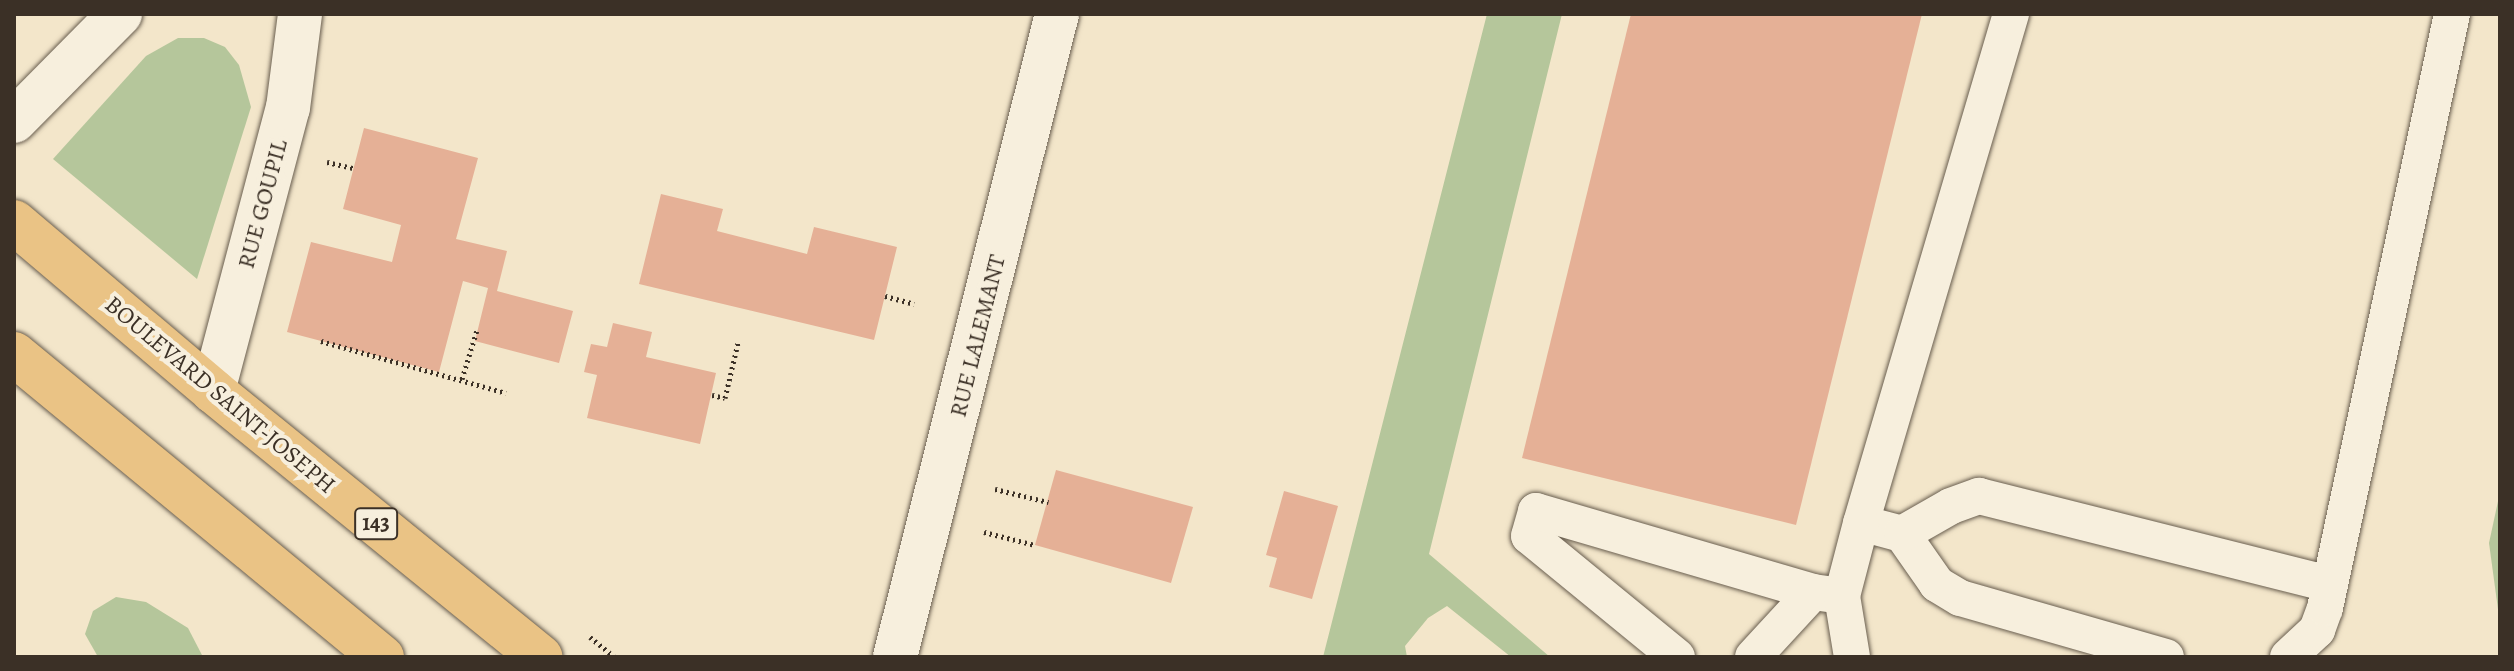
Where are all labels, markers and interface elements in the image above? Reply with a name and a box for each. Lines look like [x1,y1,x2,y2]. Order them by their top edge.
street label: RUE GOUPIL [232,136,294,272]
street label: RUE LALEMANT [944,252,1012,420]
street label: BOULEVARD SAINT-JOSEPH [99,290,341,500]
road number: 143 [354,506,398,542]

